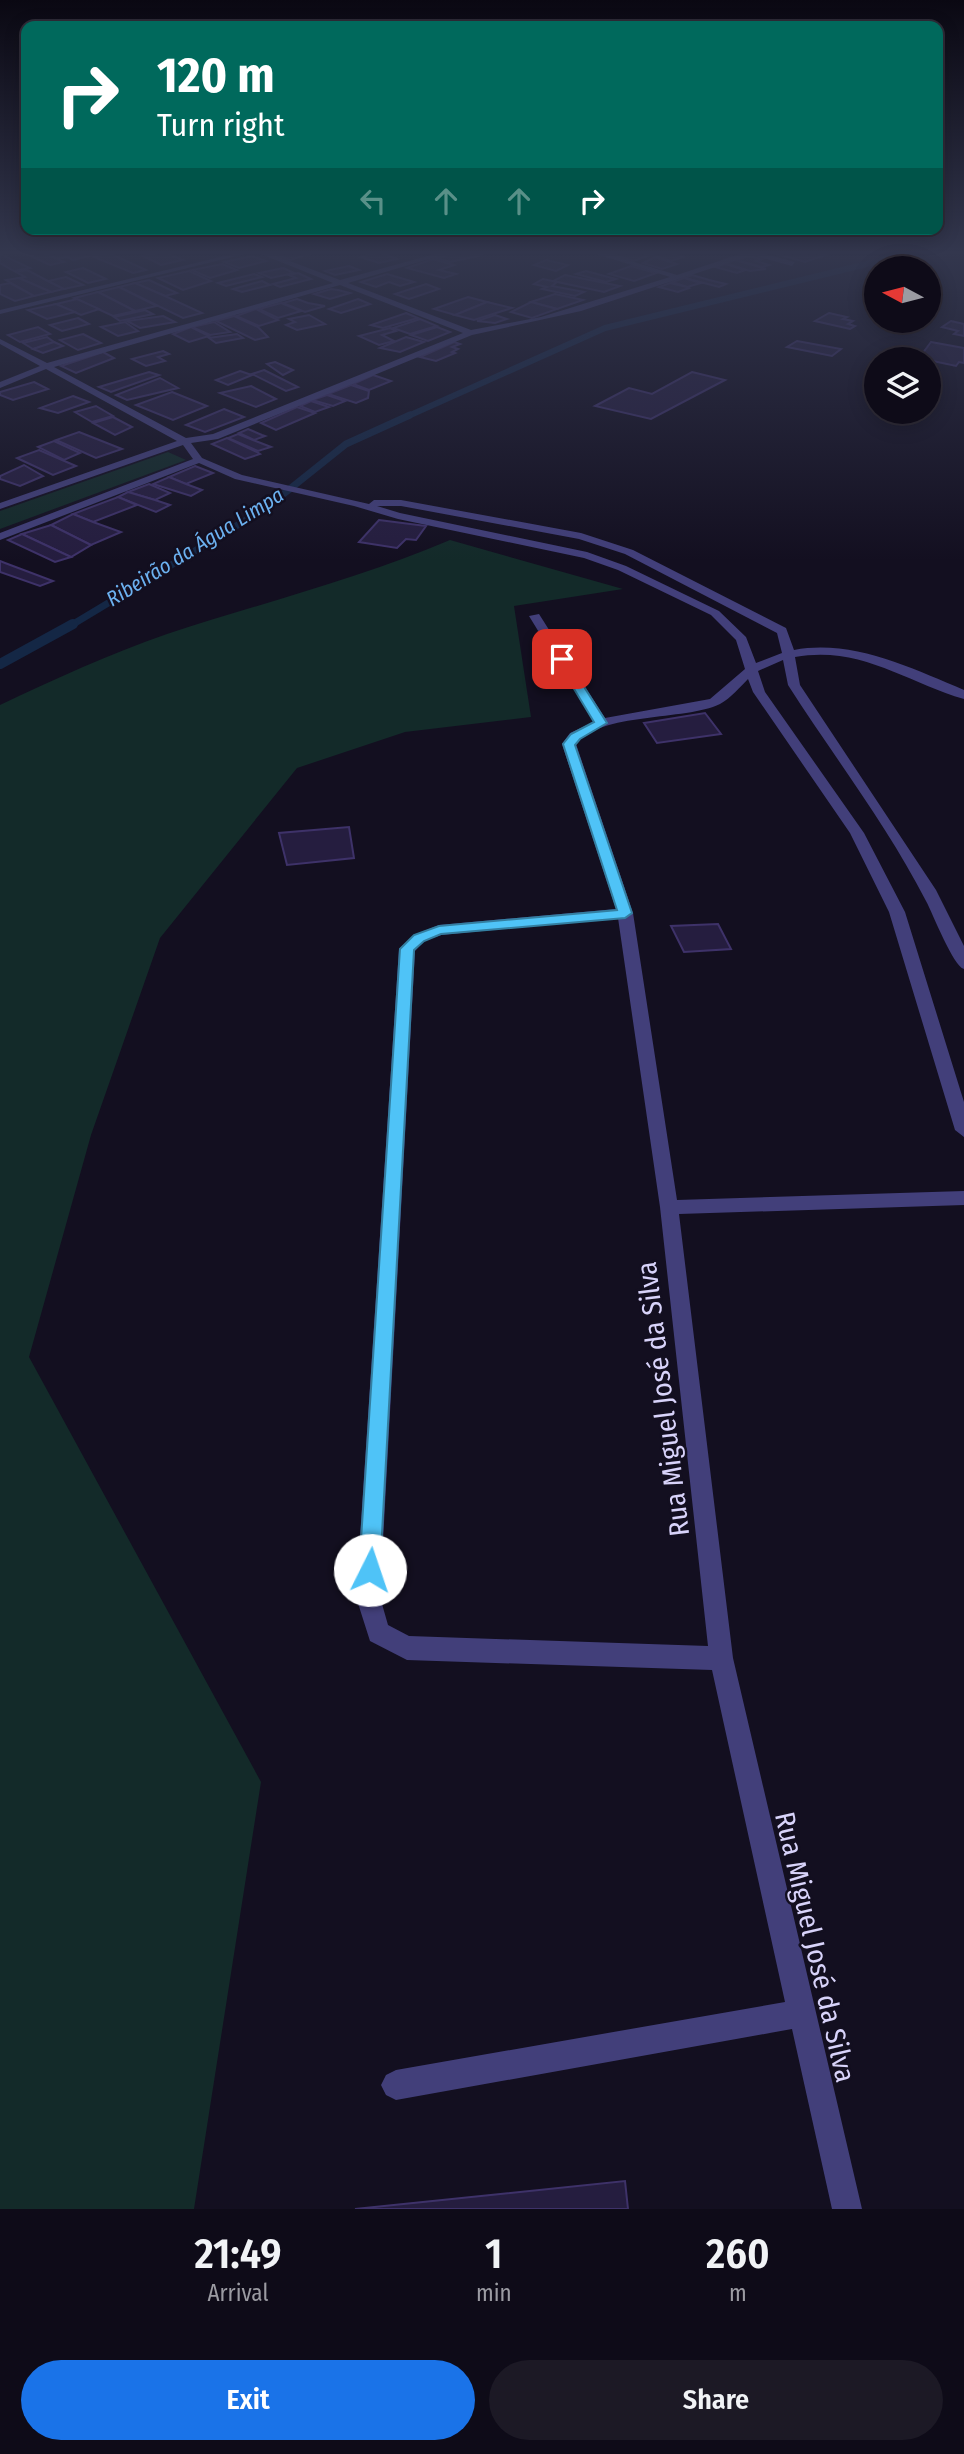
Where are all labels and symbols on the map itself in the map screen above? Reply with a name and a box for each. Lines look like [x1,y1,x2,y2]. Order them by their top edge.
north arrow [864,256,942,332]
water label: Ribeirão da Água Limpa [101,482,289,612]
pin [532,629,592,689]
street label: Rua Miguel José da Silva [630,1260,696,1538]
position arrow [333,1533,407,1607]
street label: Rua Miguel José da Silva [768,1809,862,2085]

